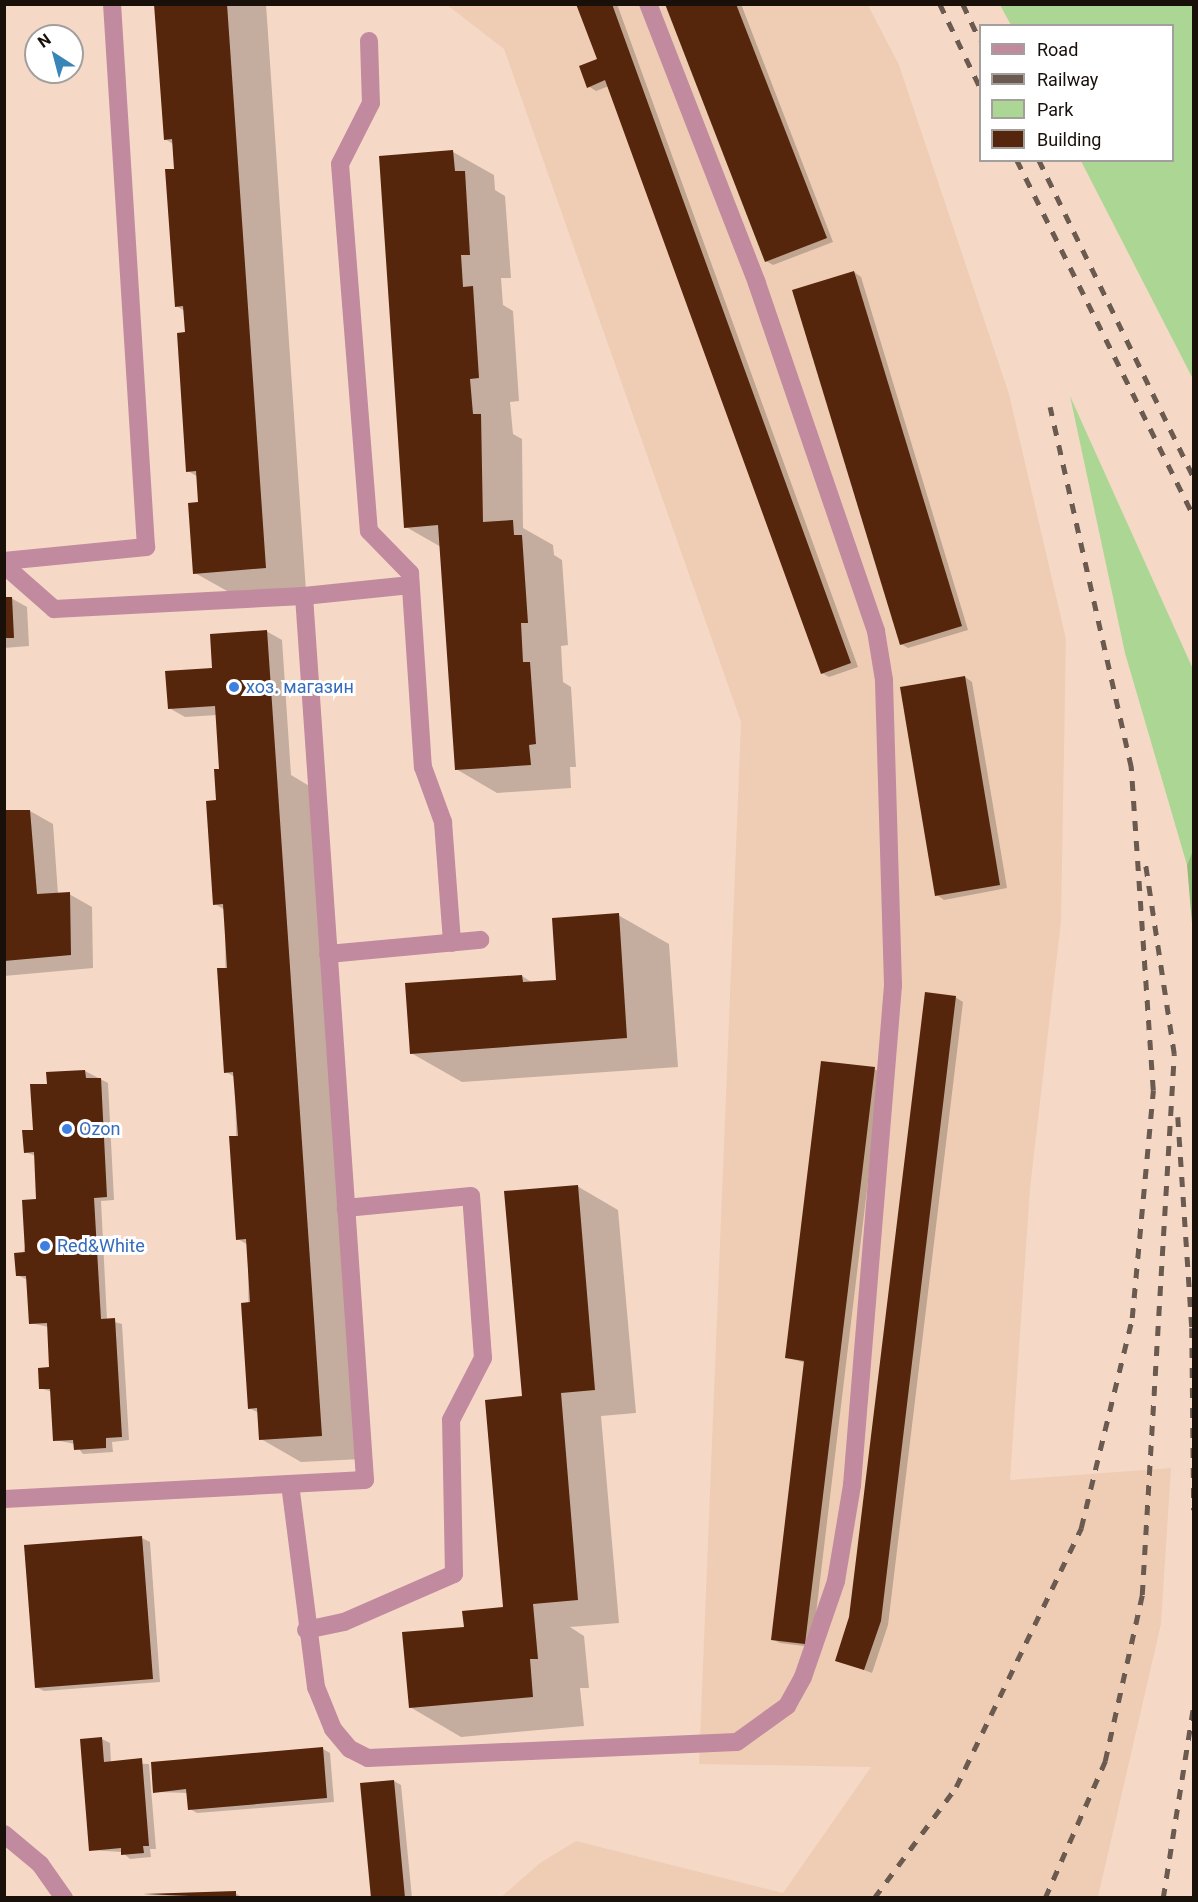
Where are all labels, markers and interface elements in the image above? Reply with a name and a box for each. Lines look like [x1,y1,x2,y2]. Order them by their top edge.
north arrow [24,24,84,84]
legend [979,24,1174,162]
text: N [34,30,54,52]
text: Road [1037,39,1078,60]
text: Railway [1037,69,1098,90]
text: Park [1037,99,1073,120]
text: Building [1037,129,1101,150]
place label: хоз. магазин [246,676,354,698]
marker: хоз. магазин [227,680,241,694]
place label: Ozon [79,1118,120,1140]
marker: Ozon [60,1122,74,1136]
place label: Red&White [57,1235,145,1257]
marker: Red&White [38,1239,52,1253]

